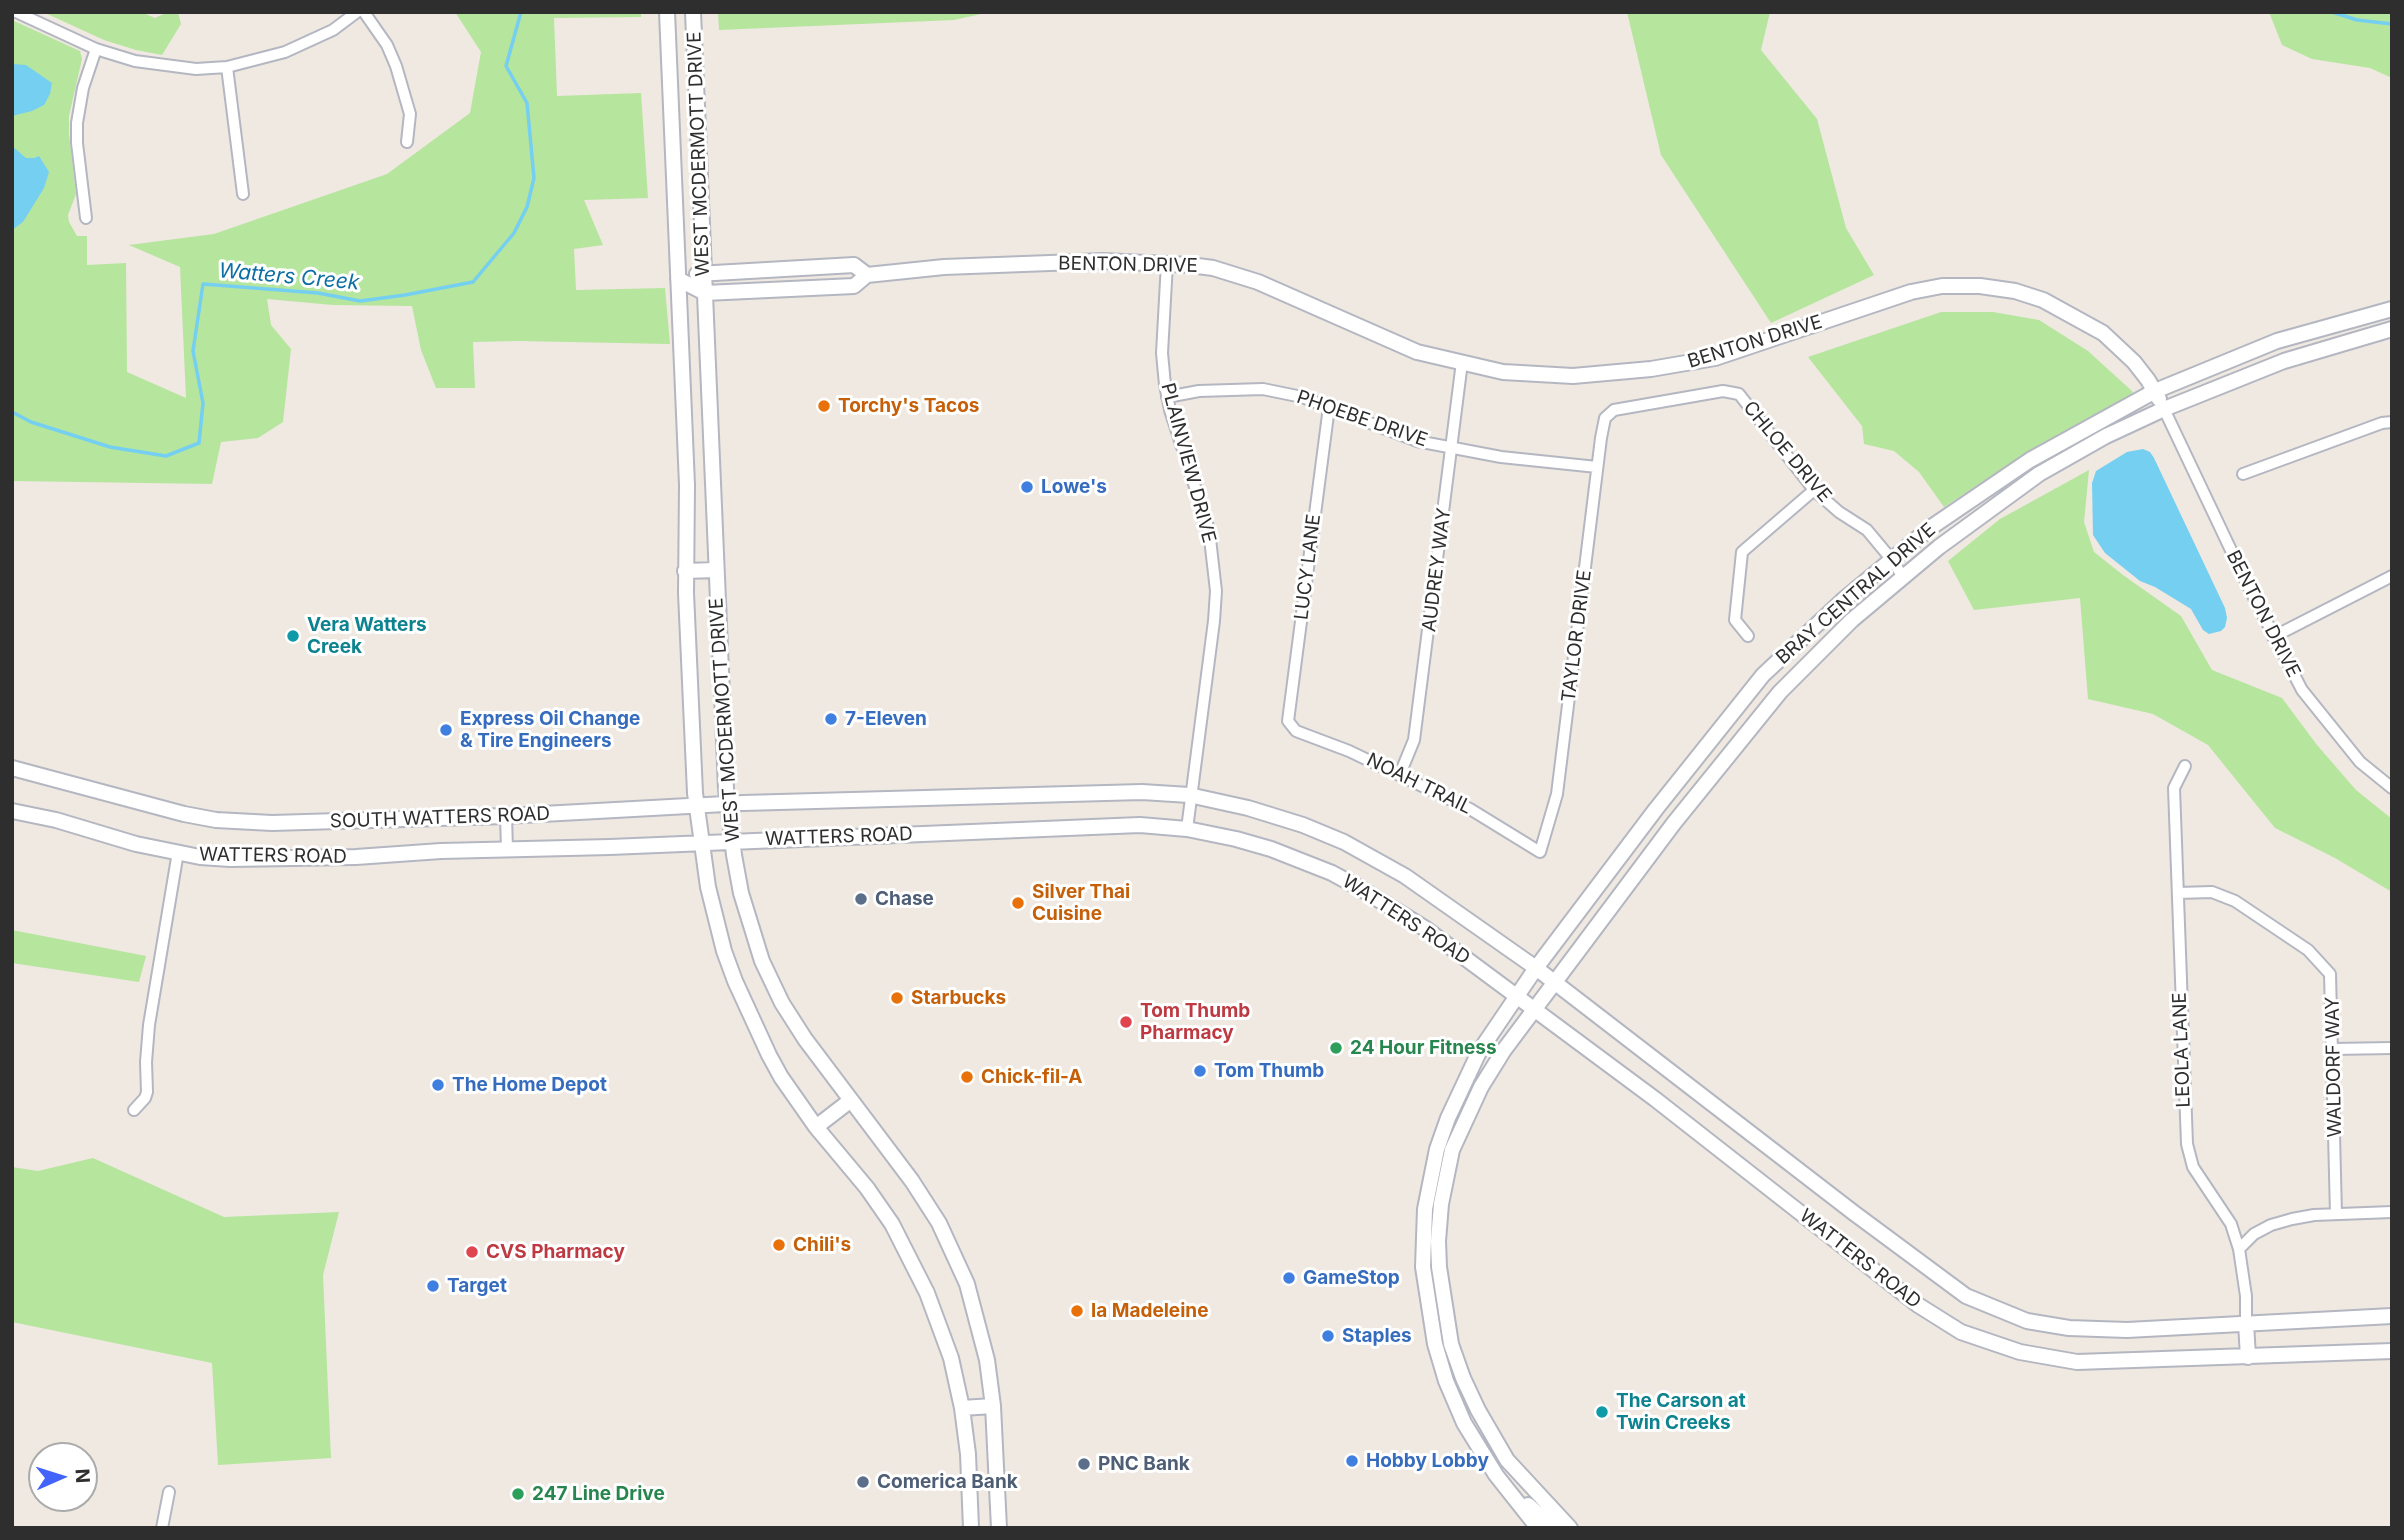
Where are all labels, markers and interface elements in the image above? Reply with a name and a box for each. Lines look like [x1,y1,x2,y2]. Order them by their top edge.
street label: WEST MCDERMOTT DRIVE [683,31,715,277]
street label: BENTON DRIVE [1058,252,1198,278]
water label: Watters Creek [218,258,360,296]
street label: BENTON DRIVE [1685,311,1825,373]
street label: PLAINVIEW DRIVE [1156,381,1220,545]
street label: PHOEBE DRIVE [1294,386,1430,452]
place label: Torchy's Tacos [838,395,979,417]
street label: CHLOE DRIVE [1738,397,1836,507]
marker: Torchy's Tacos [816,398,832,414]
place label: Lowe's [1041,476,1107,498]
marker: Lowe's [1019,479,1035,495]
street label: AUDREY WAY [1418,507,1456,633]
street label: LUCY LANE [1290,513,1326,621]
street label: BRAY CENTRAL DRIVE [1772,519,1940,669]
street label: BENTON DRIVE [2221,547,2305,681]
street label: TAYLOR DRIVE [1558,569,1596,703]
street label: WEST MCDERMOTT DRIVE [705,597,745,843]
place label: Vera Watters Creek [307,614,427,658]
marker: Vera Watters Creek [285,628,301,644]
place label: Express Oil Change & Tire Engineers [460,708,640,752]
place label: 7-Eleven [845,708,927,730]
marker: 7-Eleven [823,711,839,727]
marker: Express Oil Change & Tire Engineers [438,722,454,738]
street label: NOAH TRAIL [1363,749,1475,819]
street label: SOUTH WATTERS ROAD [329,803,551,833]
street label: WATTERS ROAD [765,823,913,851]
street label: WATTERS ROAD [199,843,347,869]
street label: WATTERS ROAD [1338,870,1474,970]
place label: Silver Thai Cuisine [1032,881,1130,925]
place label: Chase [875,888,934,910]
marker: Chase [853,891,869,907]
marker: Silver Thai Cuisine [1010,895,1026,911]
place label: Starbucks [911,987,1006,1009]
marker: Starbucks [889,990,905,1006]
street label: LEOLA LANE [2169,992,2195,1108]
street label: WALDORF WAY [2321,996,2347,1138]
place label: Tom Thumb Pharmacy [1140,1000,1250,1044]
marker: Tom Thumb Pharmacy [1118,1014,1134,1030]
place label: 24 Hour Fitness [1350,1037,1497,1059]
marker: 24 Hour Fitness [1328,1040,1344,1056]
place label: Tom Thumb [1214,1060,1324,1082]
marker: Tom Thumb [1192,1063,1208,1079]
place label: Chick-fil-A [981,1066,1082,1088]
marker: Chick-fil-A [959,1069,975,1085]
place label: The Home Depot [452,1074,607,1096]
marker: The Home Depot [430,1077,446,1093]
street label: WATTERS ROAD [1795,1205,1925,1313]
place label: Chili's [793,1234,851,1256]
marker: Chili's [771,1237,787,1253]
place label: CVS Pharmacy [486,1241,625,1263]
marker: CVS Pharmacy [464,1244,480,1260]
place label: GameStop [1303,1267,1400,1289]
marker: GameStop [1281,1270,1297,1286]
place label: Target [447,1275,507,1297]
marker: Target [425,1278,441,1294]
place label: la Madeleine [1091,1300,1208,1322]
marker: la Madeleine [1069,1303,1085,1319]
place label: Staples [1342,1325,1412,1347]
marker: Staples [1320,1328,1336,1344]
place label: The Carson at Twin Creeks [1616,1390,1746,1434]
marker: The Carson at Twin Creeks [1594,1404,1610,1420]
north arrow [28,1442,98,1512]
place label: Hobby Lobby [1366,1450,1489,1472]
place label: PNC Bank [1098,1453,1190,1475]
marker: Hobby Lobby [1344,1453,1360,1469]
marker: PNC Bank [1076,1456,1092,1472]
text: N [71,1468,94,1484]
place label: Comerica Bank [877,1471,1018,1493]
marker: Comerica Bank [855,1474,871,1490]
place label: 247 Line Drive [532,1483,665,1505]
marker: 247 Line Drive [510,1486,526,1502]

